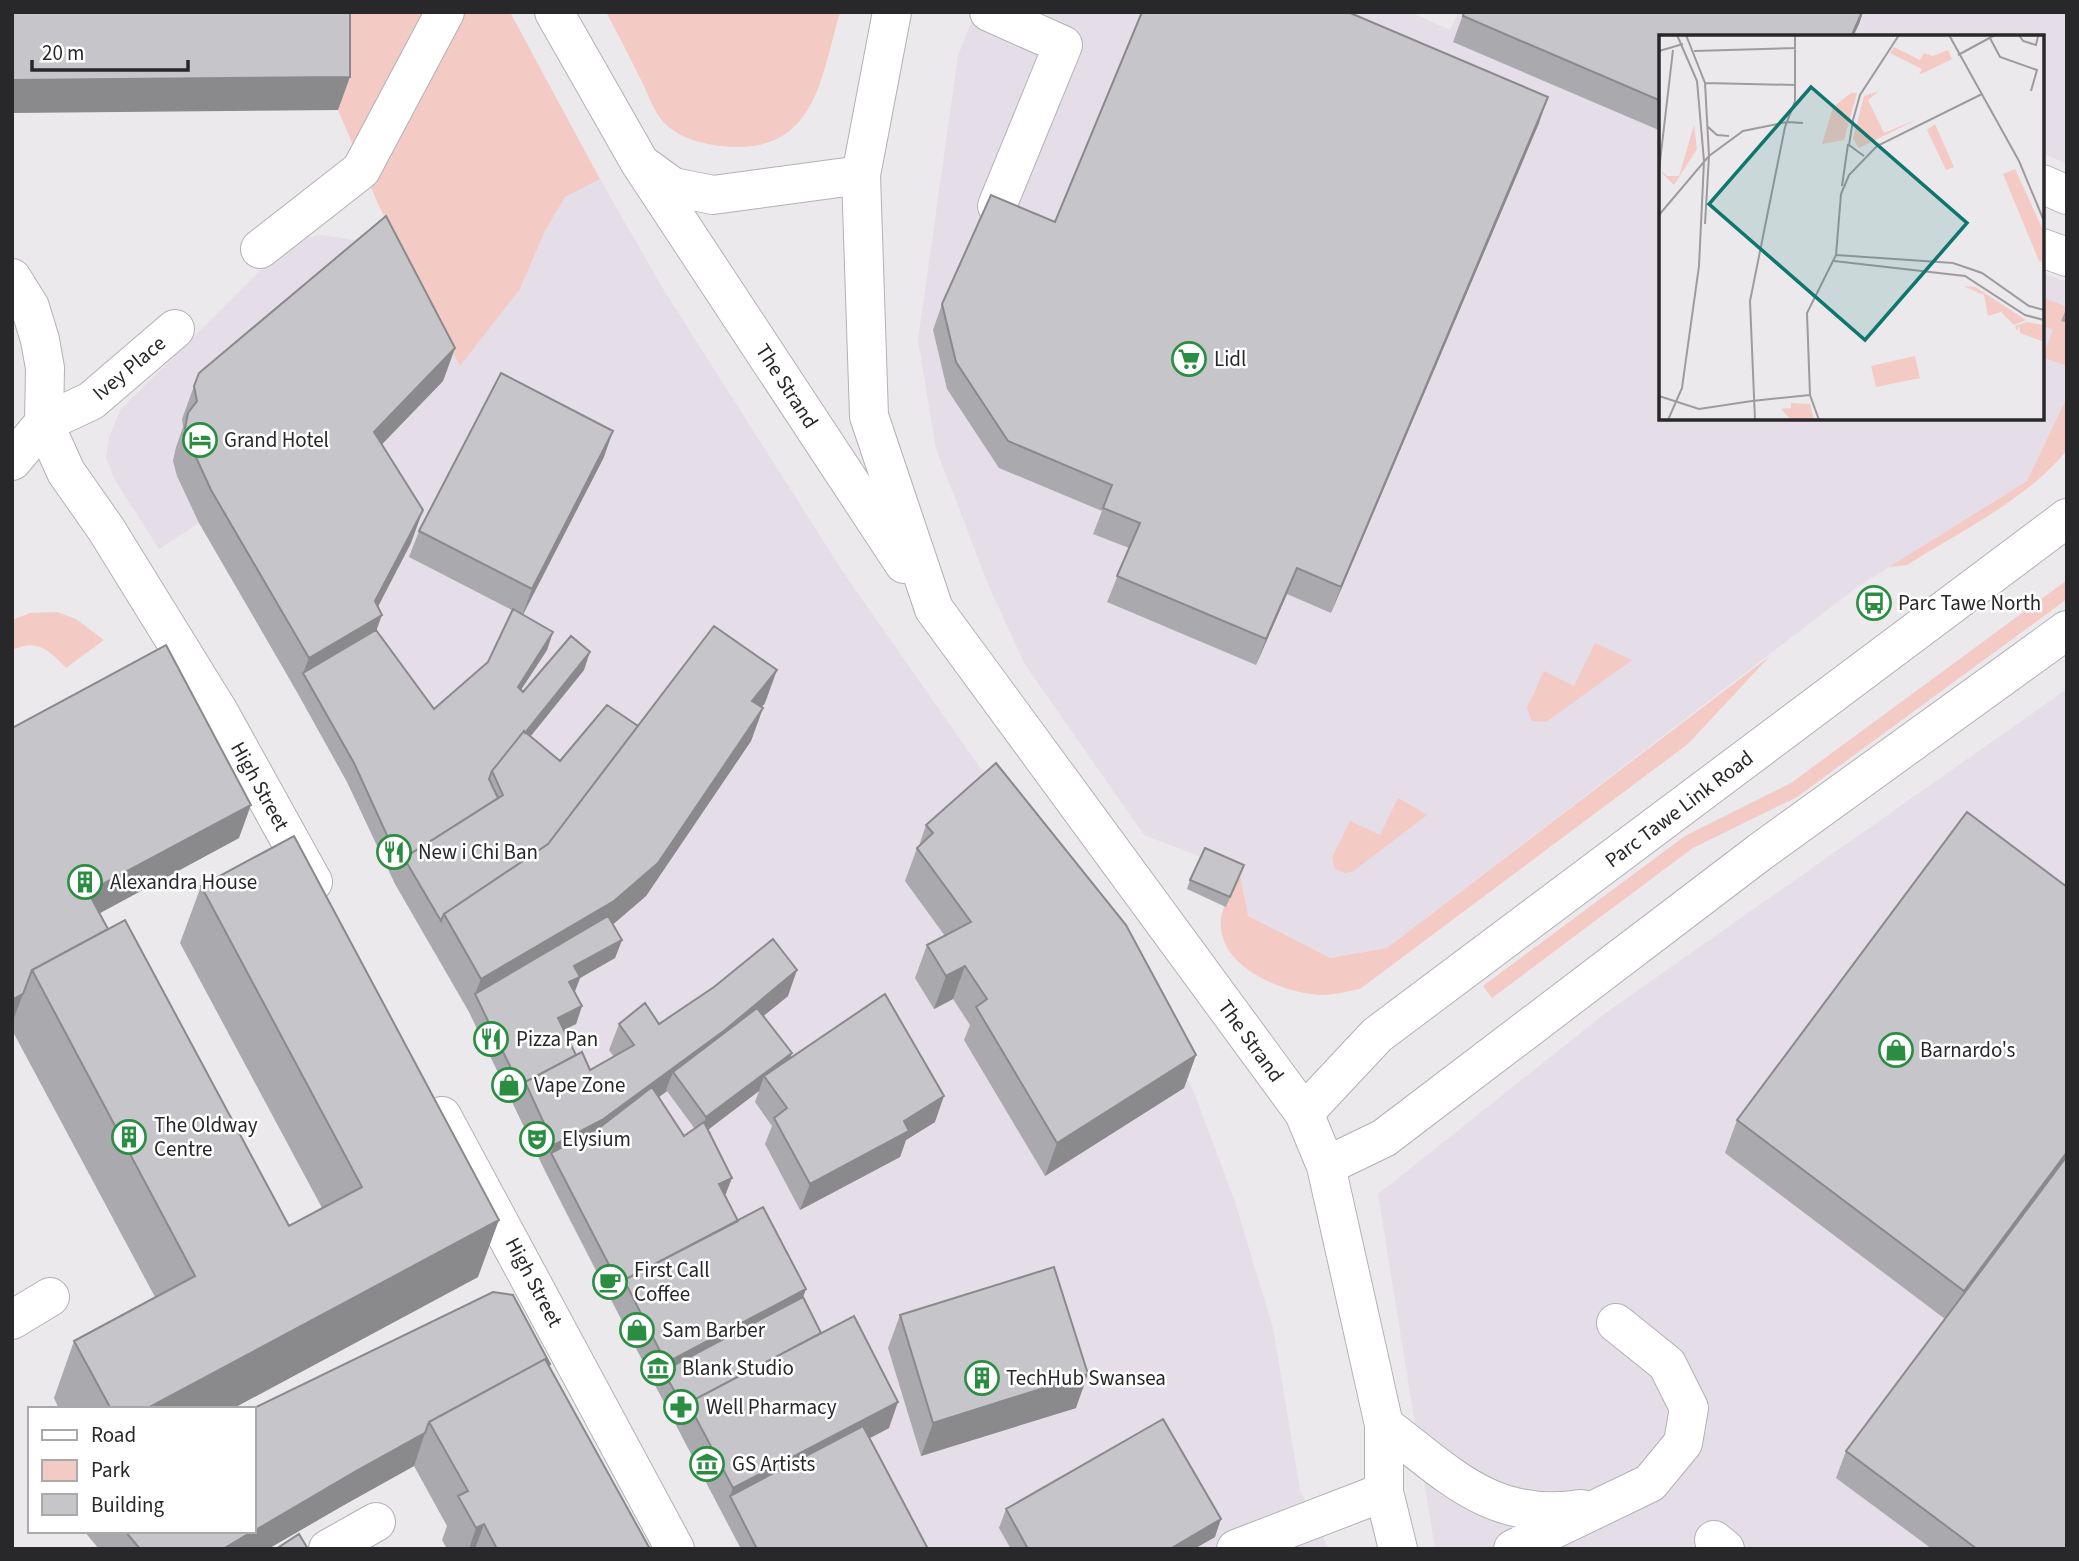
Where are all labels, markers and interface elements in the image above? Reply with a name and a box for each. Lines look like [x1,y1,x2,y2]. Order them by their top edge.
scale bar [32,28,187,72]
inset map [1659,35,2044,420]
text: 20 m [42,38,84,68]
street label: Ivey Place [86,328,172,408]
street label: The Strand [748,338,826,434]
supermarket icon: Lidl [1170,340,1208,378]
place label: Lidl [1214,344,1246,374]
hotel icon: Grand Hotel [181,421,219,459]
place label: Grand Hotel [224,425,329,455]
bus stop icon: Parc Tawe North [1855,584,1893,622]
place label: Parc Tawe North [1898,588,2041,618]
street label: High Street [223,736,297,836]
street label: Parc Tawe Link Road [1599,743,1759,875]
restaurant icon: New i Chi Ban [375,833,413,871]
place label: New i Chi Ban [418,837,538,867]
building icon: Alexandra House [66,863,104,901]
place label: Alexandra House [110,867,257,897]
street label: The Strand [1211,993,1291,1089]
restaurant icon: Pizza Pan [472,1020,510,1058]
place label: Pizza Pan [516,1024,598,1054]
shop icon: Barnardo's [1877,1031,1915,1069]
place label: Barnardo's [1920,1035,2016,1065]
shop icon: Vape Zone [490,1066,528,1104]
place label: Vape Zone [534,1070,625,1100]
place label: The Oldway Centre [154,1110,258,1164]
building icon: The Oldway Centre [110,1118,148,1156]
theatre icon: Elysium [518,1120,556,1158]
place label: Elysium [562,1124,631,1154]
street label: High Street [498,1232,570,1332]
place label: First Call Coffee [634,1255,710,1309]
cafe icon: First Call Coffee [591,1263,629,1301]
shop icon: Sam Barber [618,1311,656,1349]
place label: Sam Barber [662,1315,766,1345]
museum icon: Blank Studio [639,1349,677,1387]
place label: Blank Studio [682,1353,794,1383]
building icon: TechHub Swansea [963,1359,1001,1397]
place label: TechHub Swansea [1006,1363,1166,1393]
pharmacy icon: Well Pharmacy [662,1388,700,1426]
place label: Well Pharmacy [706,1392,837,1422]
legend [28,1407,256,1533]
text: Road [91,1420,136,1450]
museum icon: GS Artists [688,1445,726,1483]
place label: GS Artists [732,1449,816,1479]
text: Park [91,1455,131,1485]
text: Building [91,1490,165,1520]

